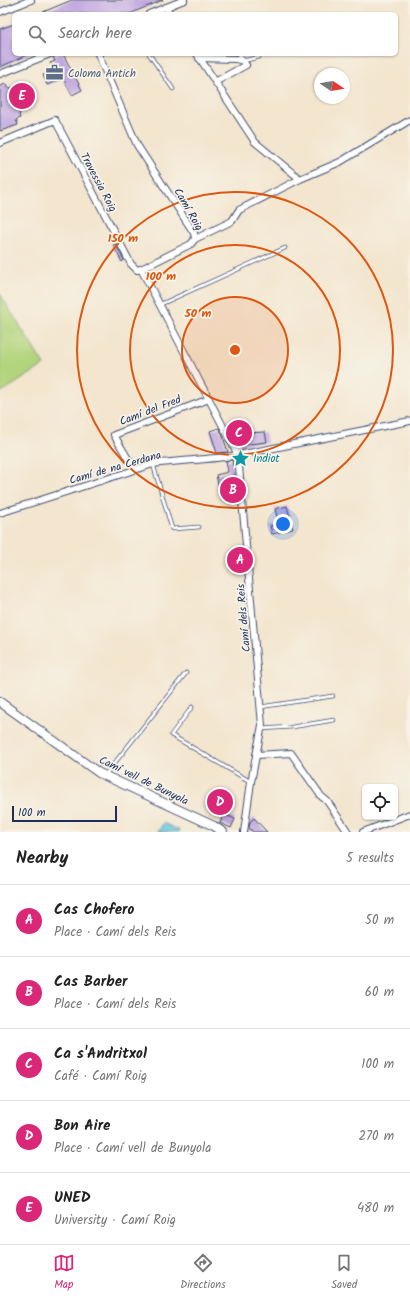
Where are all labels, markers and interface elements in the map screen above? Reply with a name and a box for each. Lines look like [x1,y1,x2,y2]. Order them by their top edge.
search box [12,12,398,56]
text: Search here [58,22,132,46]
icon: search [26,23,48,45]
office icon: Coloma Antich [45,63,65,83]
place label: Coloma Antich [68,65,136,83]
north arrow [314,68,350,104]
pin: E [9,81,35,111]
street label: Travessia Roig [75,150,121,215]
street label: Camí Roig [169,185,208,234]
text: 150 m [108,229,138,248]
text: 100 m [146,267,176,286]
text: 50 m [184,304,212,323]
centre of rings [228,343,242,357]
street label: Camí del Fred [117,391,184,431]
pin: C [226,418,252,448]
street label: Camí de na Cerdana [67,446,163,490]
place icon: Indiot [230,448,250,468]
place label: Indiot [253,450,280,468]
pin: B [220,475,246,505]
your location [273,514,293,534]
pin: A [227,545,253,575]
street label: Camí dels Reis [232,583,256,653]
street label: Camí vell de Bunyola [96,751,192,810]
map controls [362,784,398,820]
button: locate [362,784,398,820]
pin: D [207,787,233,817]
scale bar [12,804,117,823]
text: 100 m [18,804,46,822]
text: Nearby [16,845,68,872]
text: 5 results [346,848,394,869]
text: Cas Chofero [54,898,134,922]
text: A [25,910,33,931]
text: 50 m [365,910,394,931]
text: Place · Camí dels Reis [54,922,176,943]
text: Cas Barber [54,970,127,994]
text: B [25,982,33,1003]
text: 60 m [365,982,394,1003]
text: Place · Camí dels Reis [54,994,176,1015]
text: Ca s'Andritxol [54,1042,147,1066]
text: C [25,1054,33,1075]
text: 100 m [361,1054,394,1075]
text: Café · Camí Roig [54,1066,147,1087]
text: Bon Aire [54,1114,110,1138]
text: D [25,1126,33,1147]
text: 270 m [358,1126,394,1147]
text: Place · Camí vell de Bunyola [54,1138,211,1159]
text: UNED [54,1186,91,1210]
text: E [25,1198,33,1219]
text: 480 m [357,1198,394,1219]
text: University · Camí Roig [54,1210,176,1231]
tab: Map [53,1252,75,1294]
tab: Directions [180,1252,226,1294]
tab: Saved [331,1252,357,1294]

